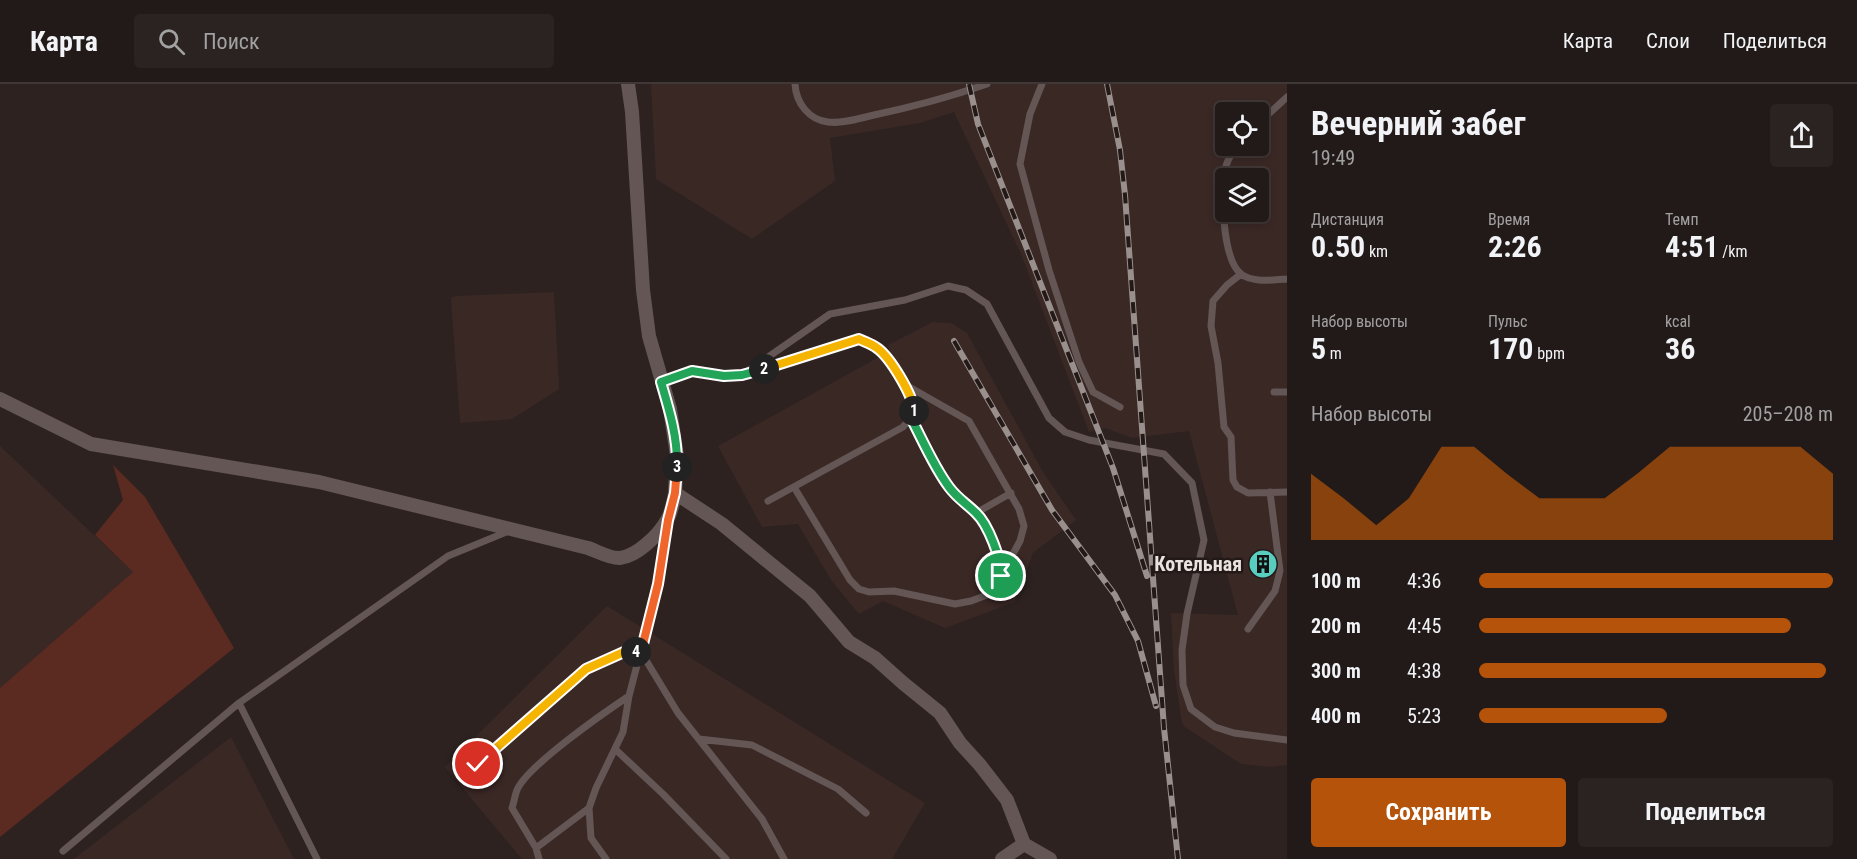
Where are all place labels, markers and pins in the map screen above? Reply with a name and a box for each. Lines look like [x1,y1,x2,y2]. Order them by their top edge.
pin: 2 [749,354,779,384]
pin: 1 [899,396,929,426]
pin: 3 [662,452,692,482]
building icon: Котельная [1247,548,1279,580]
pin [975,550,1026,601]
place label: Котельная [1154,552,1242,576]
pin: 4 [621,637,651,667]
pin [452,738,503,789]

